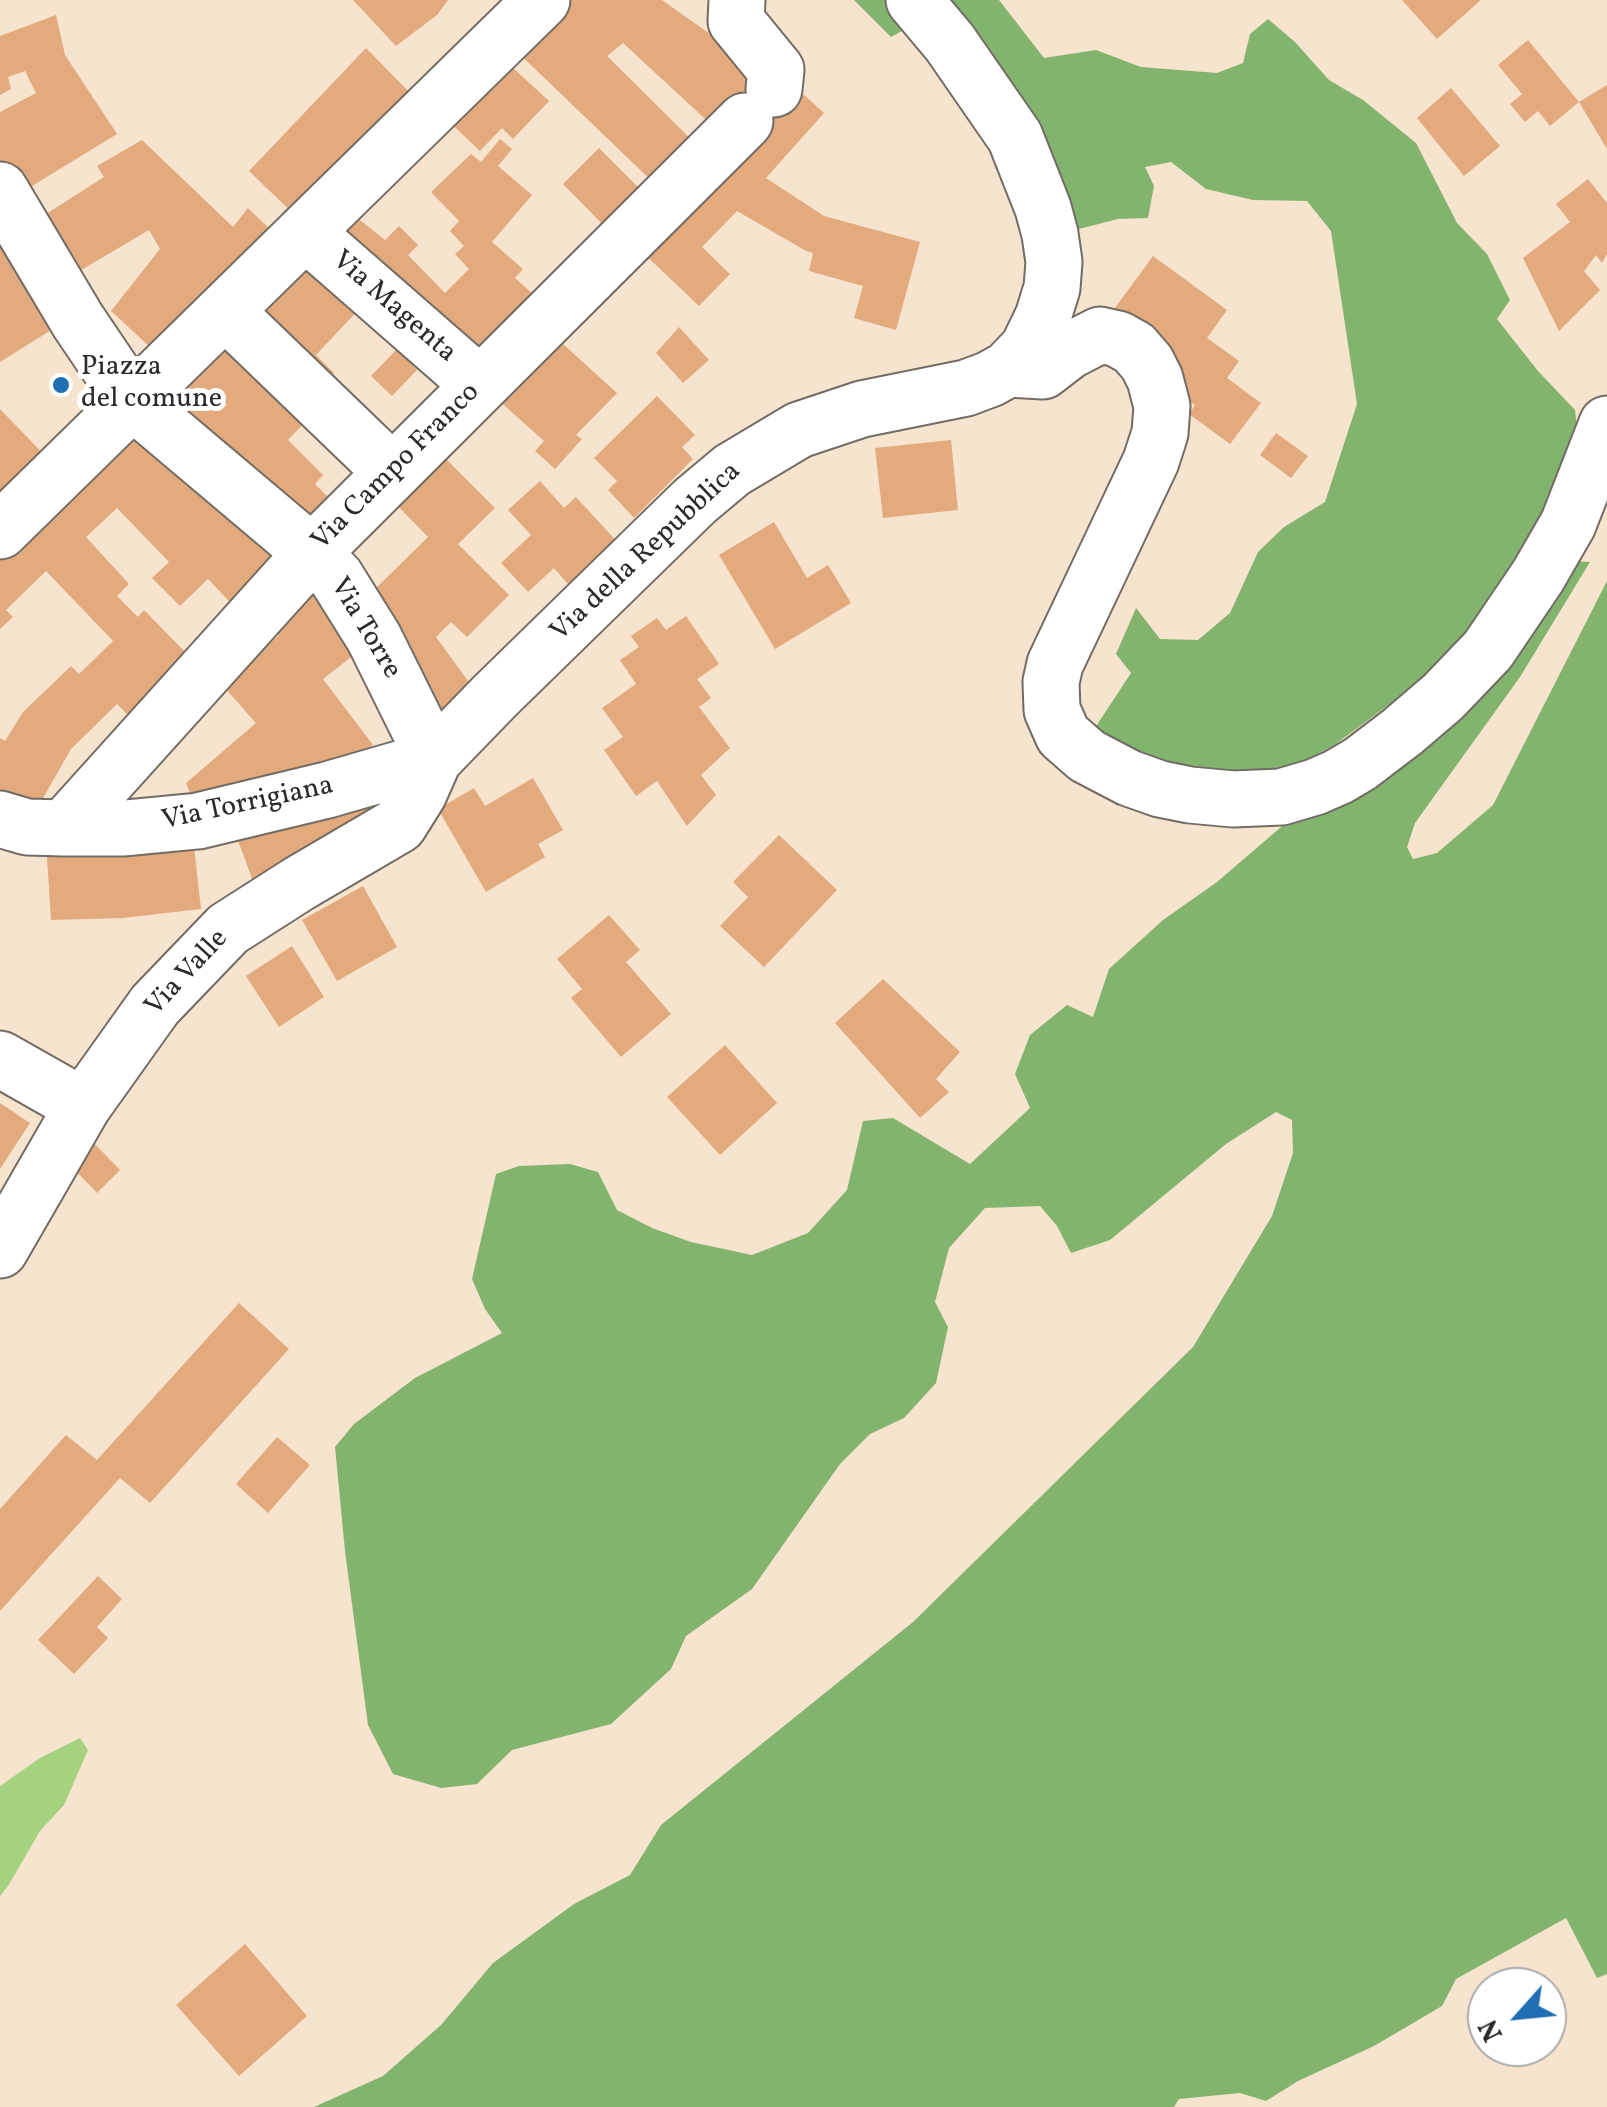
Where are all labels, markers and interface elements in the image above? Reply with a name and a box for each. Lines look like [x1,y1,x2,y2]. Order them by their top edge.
street label: Via Magenta [324,245,462,371]
place label: Piazza del comune [81,352,222,418]
marker: Piazza del comune [50,374,72,396]
street label: Via Campo Franco [306,377,488,559]
street label: Via della Repubblica [545,456,749,650]
street label: Via Torre [321,572,407,686]
street label: Via Torrigiana [159,770,337,840]
street label: Via Valle [139,924,237,1024]
north arrow [1467,1967,1567,2067]
text: N [1470,2012,1514,2048]

